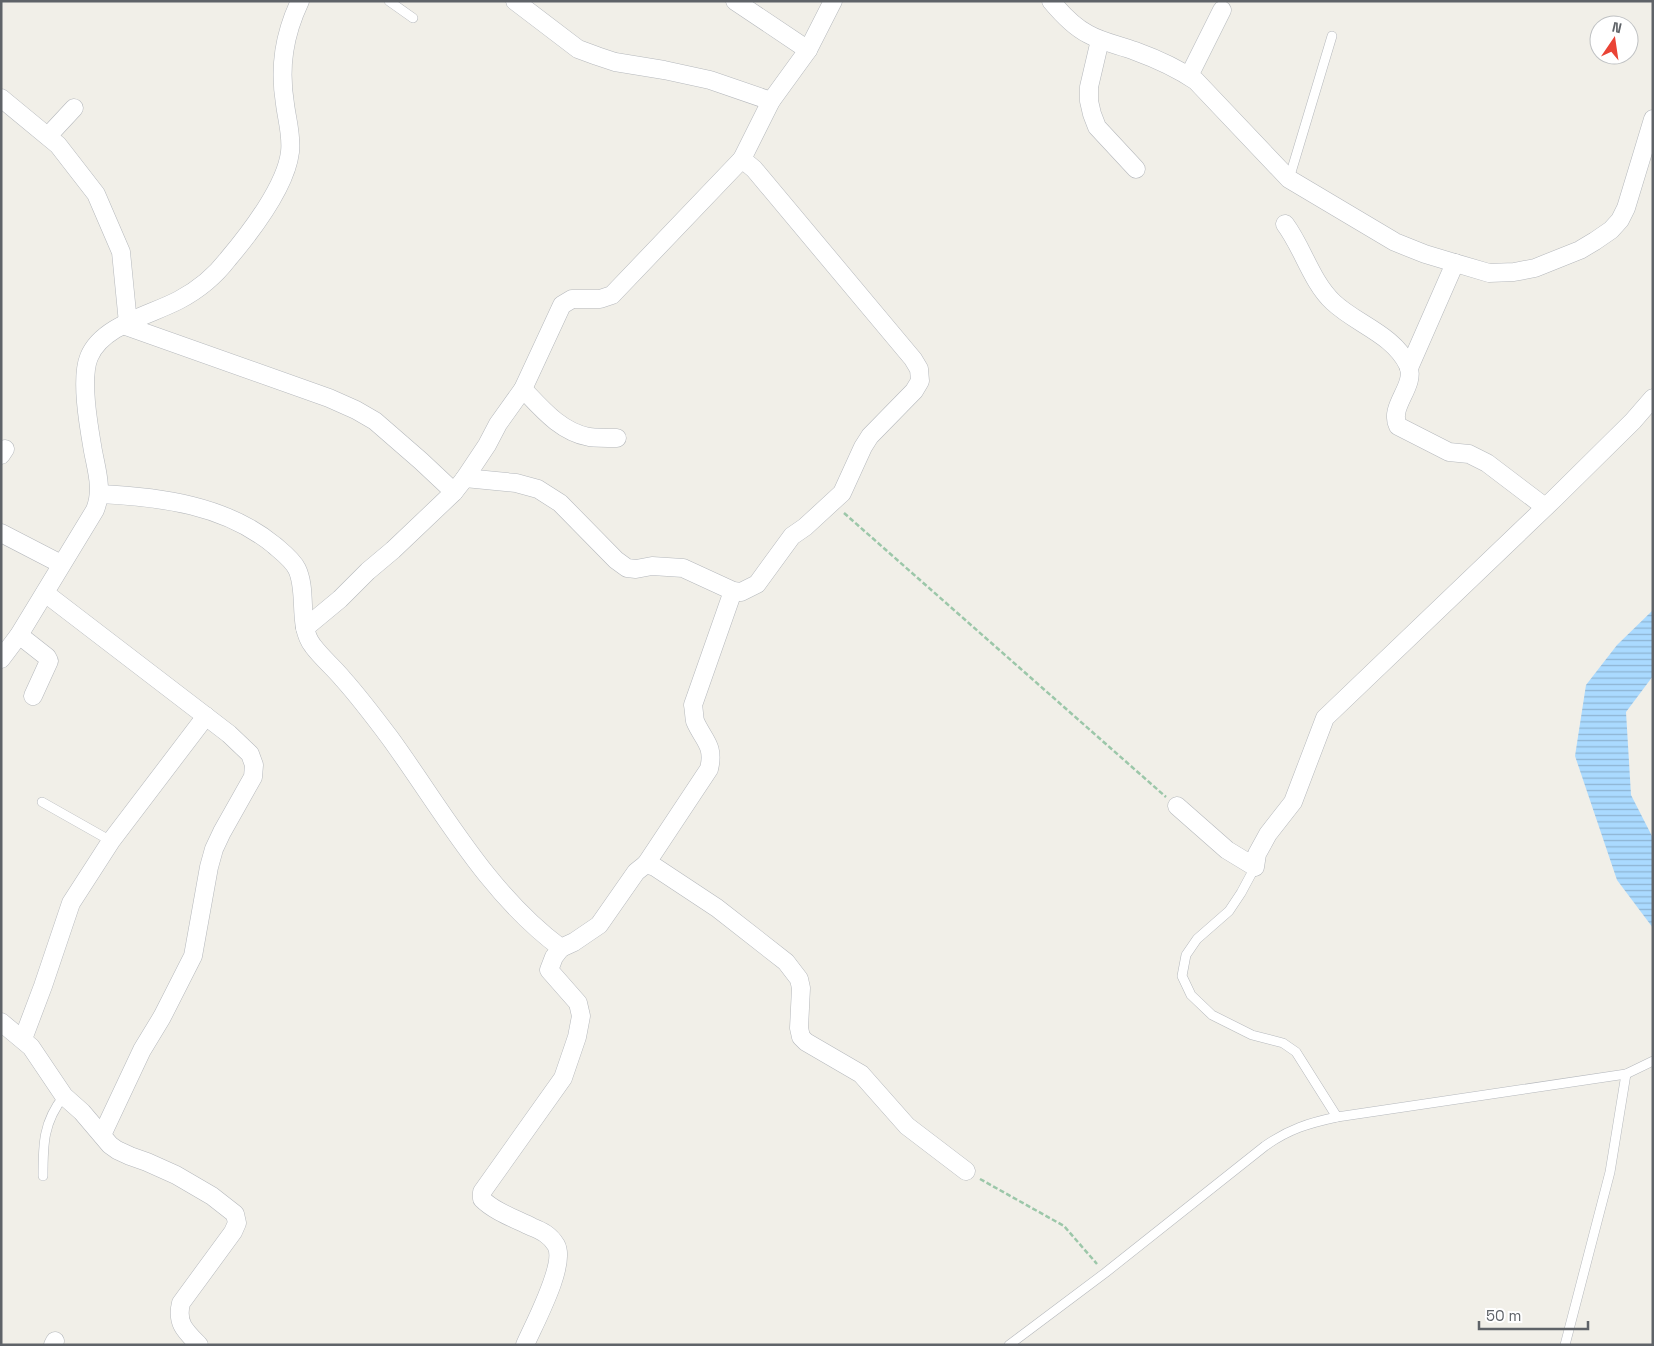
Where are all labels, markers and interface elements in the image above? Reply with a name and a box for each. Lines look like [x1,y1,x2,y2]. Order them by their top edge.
north arrow [1589,15,1639,65]
text: N [1610,18,1624,37]
scale bar [1479,1298,1588,1330]
text: 50 m [1486,1306,1521,1325]

